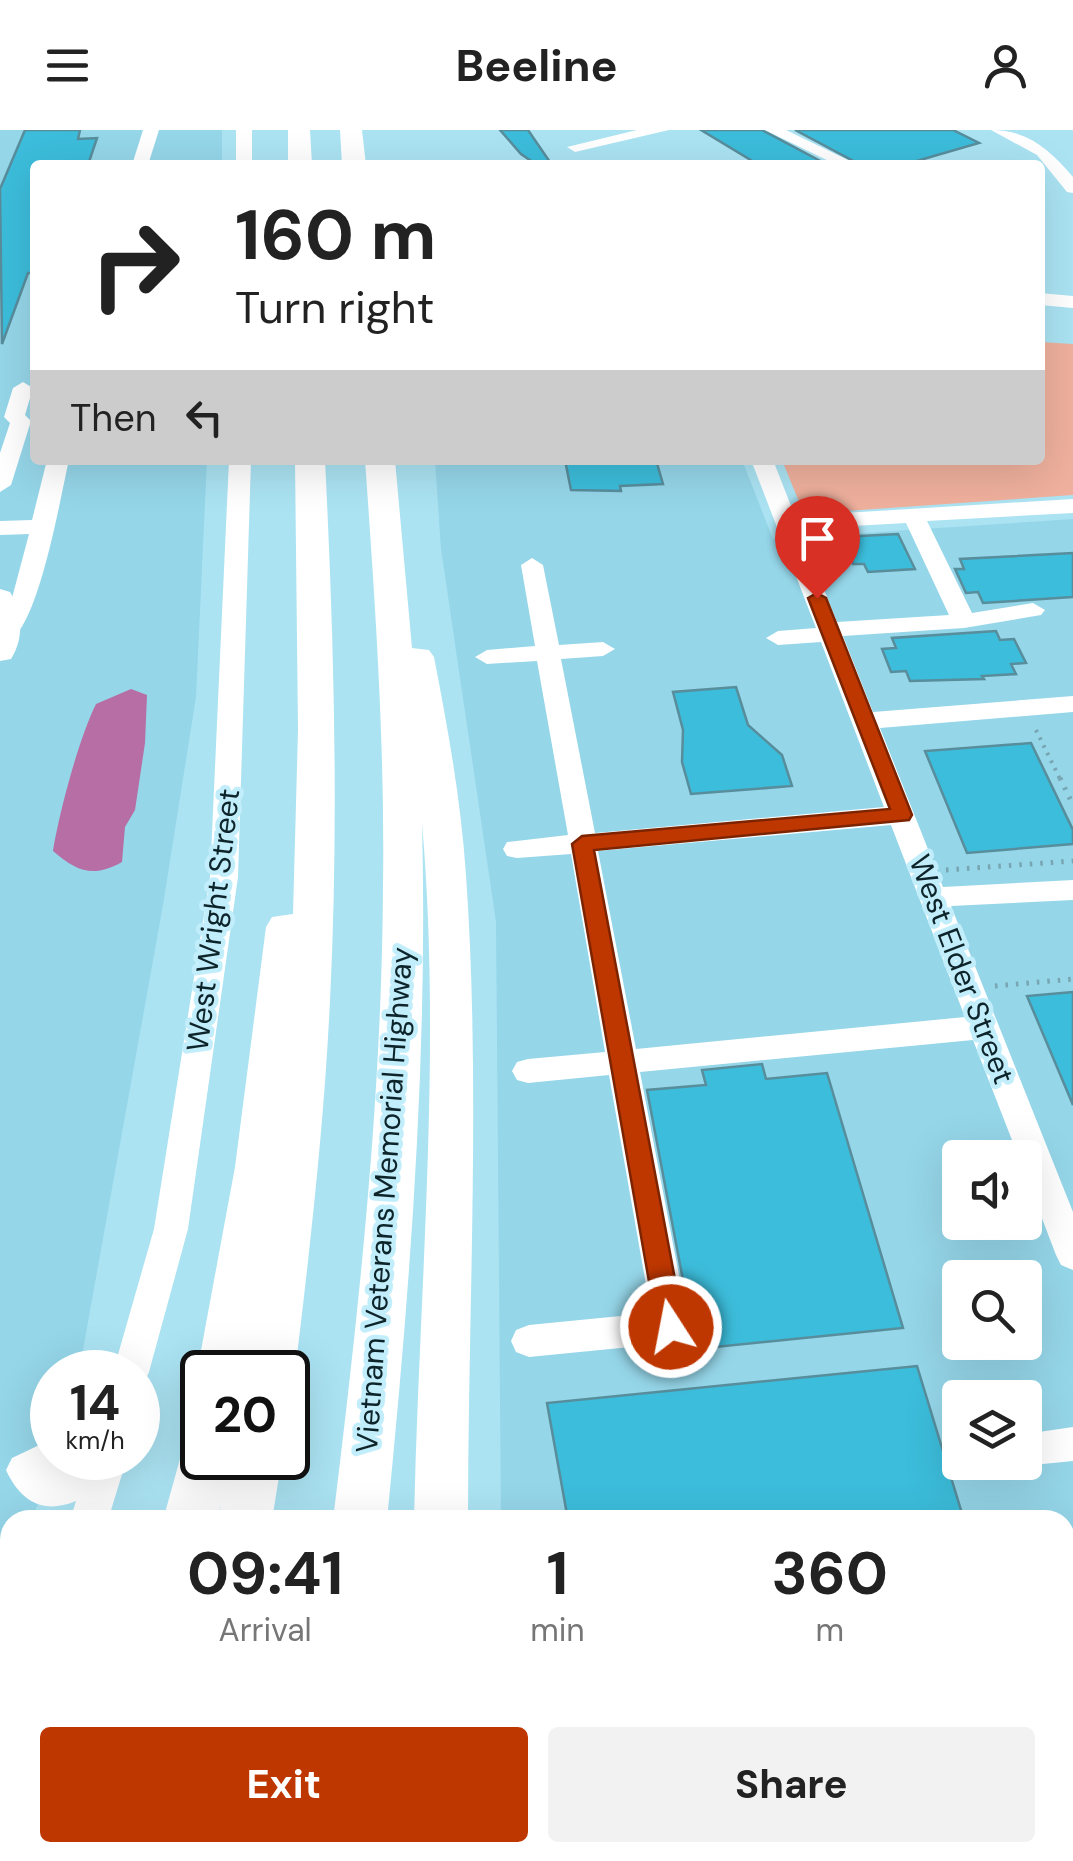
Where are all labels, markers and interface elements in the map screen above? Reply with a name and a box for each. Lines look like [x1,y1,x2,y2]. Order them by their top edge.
text: Beeline [455,36,618,95]
icon: menu [40,38,95,93]
icon: person [978,38,1033,93]
text: 160 m [235,190,436,281]
icon: right [70,200,200,330]
text: Turn right [235,278,434,337]
icon: left [177,390,232,445]
text: Then [70,393,157,443]
pin [775,496,860,599]
icon: arrive [790,511,845,566]
street label: West Wright Street [178,786,248,1054]
street label: West Elder Street [900,849,1024,1089]
street label: Vietnam Veterans Memorial Highway [347,945,421,1454]
map controls [942,1140,1042,1480]
button: sound [942,1140,1042,1240]
button: search [942,1260,1042,1360]
position arrow [619,1275,723,1379]
speed limit sign: 20 [180,1350,310,1480]
text: 14 [70,1370,120,1436]
button: layers [942,1380,1042,1480]
text: km/h [65,1424,125,1457]
text: 09:41 [187,1534,343,1613]
text: 1 [547,1534,568,1613]
text: 360 [772,1534,888,1613]
text: Arrival [218,1609,312,1651]
text: min [530,1609,585,1651]
text: m [816,1609,844,1651]
button: Exit [40,1727,528,1842]
button: Share [548,1727,1035,1842]

